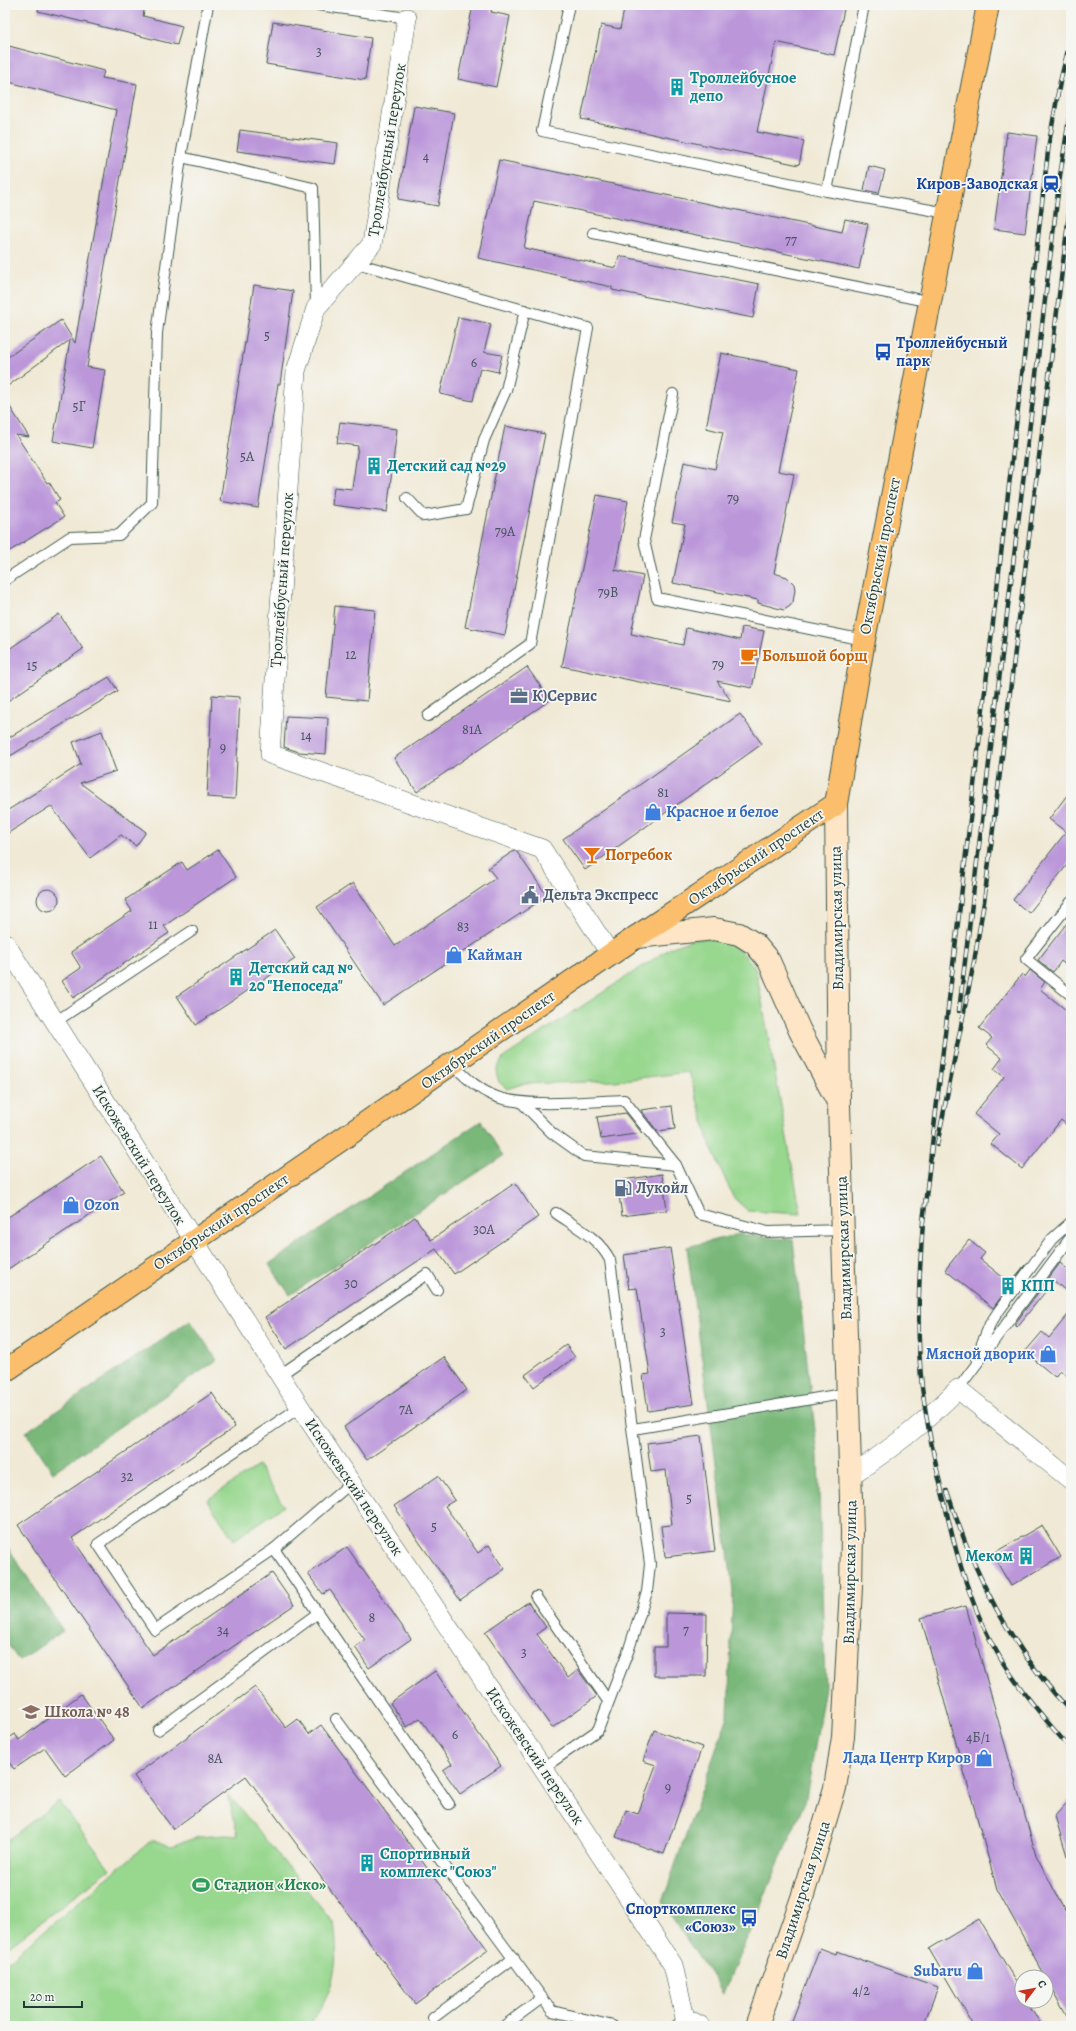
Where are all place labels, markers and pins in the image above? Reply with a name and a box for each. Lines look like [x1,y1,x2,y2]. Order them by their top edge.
place label: Троллейбусное депо [689,67,796,107]
building icon: Троллейбусное депо [667,77,687,97]
place label: Киров-Заводская [916,173,1038,195]
station icon: Киров-Заводская [1041,174,1061,194]
place label: Троллейбусный парк [896,332,1008,372]
bus stop icon: Троллейбусный парк [873,342,893,362]
place label: Детский сад №29 [387,455,506,477]
building icon: Детский сад №29 [364,456,384,476]
place label: Большой борщ [762,645,868,667]
cafe icon: Большой борщ [739,646,759,666]
place label: К)Сервис [532,685,597,707]
office icon: К)Сервис [509,686,529,706]
place label: Красное и белое [666,801,779,823]
shop icon: Красное и белое [643,802,663,822]
place label: Погребок [605,844,673,866]
bar icon: Погребок [582,845,602,865]
place label: Дельта Экспресс [543,884,658,906]
public building icon: Дельта Экспресс [520,885,540,905]
place label: Кайман [467,944,522,966]
shop icon: Кайман [444,945,464,965]
place label: Детский сад № 20 "Непоседа" [249,957,353,997]
building icon: Детский сад № 20 "Непоседа" [226,967,246,987]
place label: Лукойл [636,1177,688,1199]
fuel station icon: Лукойл [613,1178,633,1198]
place label: Ozon [84,1194,119,1216]
shop icon: Ozon [61,1195,81,1215]
place label: КПП [1021,1275,1055,1297]
building icon: КПП [998,1276,1018,1296]
place label: Мясной дворик [926,1343,1035,1365]
shop icon: Мясной дворик [1038,1344,1058,1364]
place label: Меком [965,1545,1013,1567]
building icon: Меком [1016,1546,1036,1566]
place label: Школа № 48 [44,1701,130,1723]
school or university icon: Школа № 48 [21,1702,41,1722]
place label: Лада Центр Киров [842,1747,971,1769]
shop icon: Лада Центр Киров [974,1748,994,1768]
place label: Спортивный комплекс "Союз" [380,1843,497,1883]
building icon: Спортивный комплекс "Союз" [357,1853,377,1873]
place label: Стадион «Иско» [214,1874,326,1896]
sports icon: Стадион «Иско» [191,1875,211,1895]
place label: Спорткомплекс «Союз» [626,1898,736,1938]
bus stop icon: Спорткомплекс «Союз» [739,1908,759,1928]
place label: Subaru [913,1960,962,1982]
shop icon: Subaru [965,1961,985,1981]

